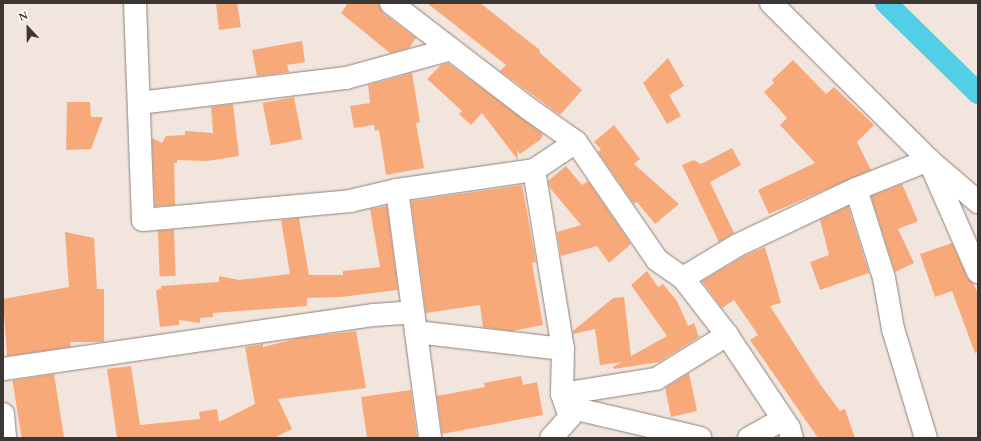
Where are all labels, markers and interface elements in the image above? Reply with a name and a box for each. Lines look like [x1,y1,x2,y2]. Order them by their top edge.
text: N [16,7,31,26]
north arrow [8,8,48,48]

